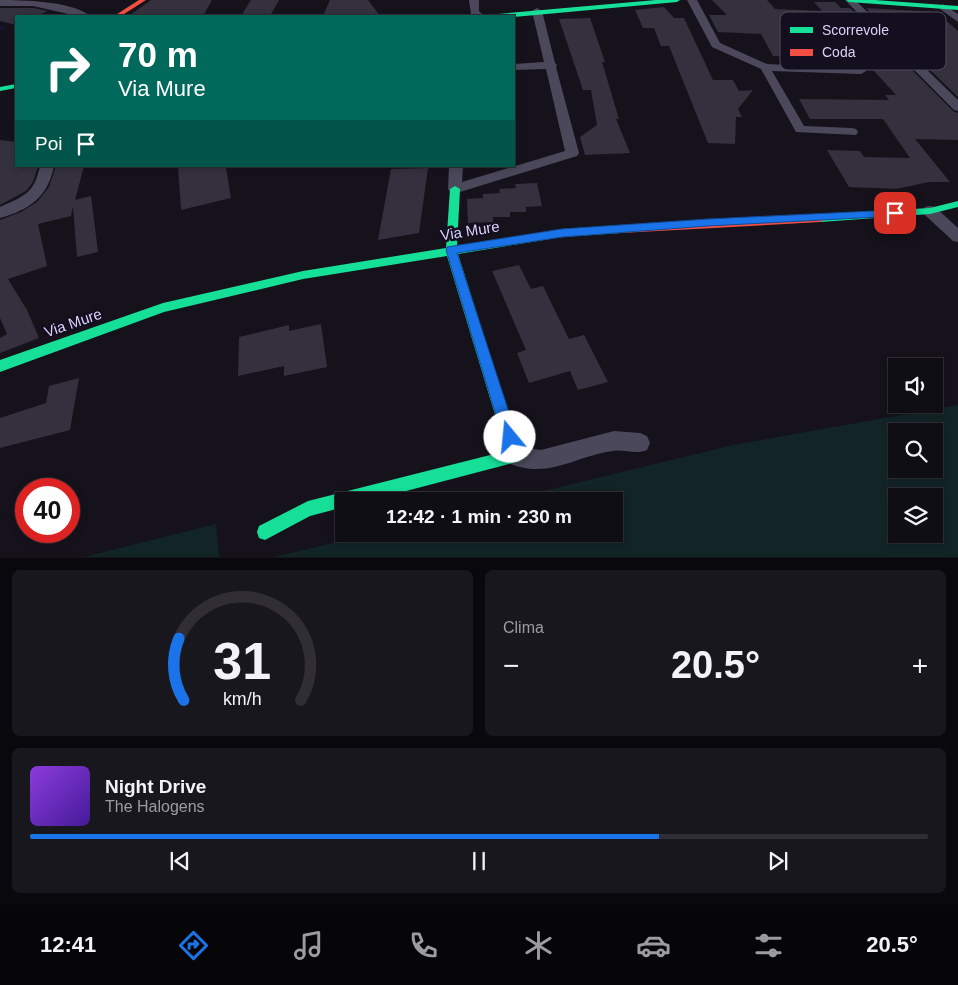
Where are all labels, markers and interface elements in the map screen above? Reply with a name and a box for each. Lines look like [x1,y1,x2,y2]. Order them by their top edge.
legend [780,12,946,70]
text: Scorrevole [822,22,889,38]
icon: right [35,35,100,100]
text: 70 m [118,35,198,74]
text: Coda [822,44,856,60]
text: Via Mure [118,76,206,101]
icon: arrive [72,130,100,158]
text: Poi [35,133,62,154]
pin [874,192,916,234]
icon: arrive [881,199,909,227]
street label: Via Mure [439,217,501,244]
street label: Via Mure [42,305,104,340]
map controls [888,358,943,543]
button: sound [888,358,943,413]
position arrow [483,410,535,462]
button: search [888,423,943,478]
speed limit sign: 40 [15,478,80,543]
button: layers [888,488,943,543]
text: 12:42 · 1 min · 230 m [386,506,572,527]
text: Clima [503,619,544,636]
text: 31 [214,632,271,690]
text: 20.5° [671,644,760,686]
text: − [503,650,519,681]
text: + [912,650,928,681]
text: km/h [223,689,262,709]
text: Night Drive [105,776,206,797]
text: The Halogens [105,798,205,815]
icon: previous [166,847,194,875]
icon: pause [465,847,493,875]
icon: next [764,847,792,875]
icon: directions [176,928,211,963]
icon: music [291,928,326,963]
icon: phone [406,928,441,963]
icon: climate [521,928,556,963]
icon: car [636,928,671,963]
icon: filters [751,928,786,963]
text: 12:41 [40,932,96,957]
text: 20.5° [866,932,918,957]

